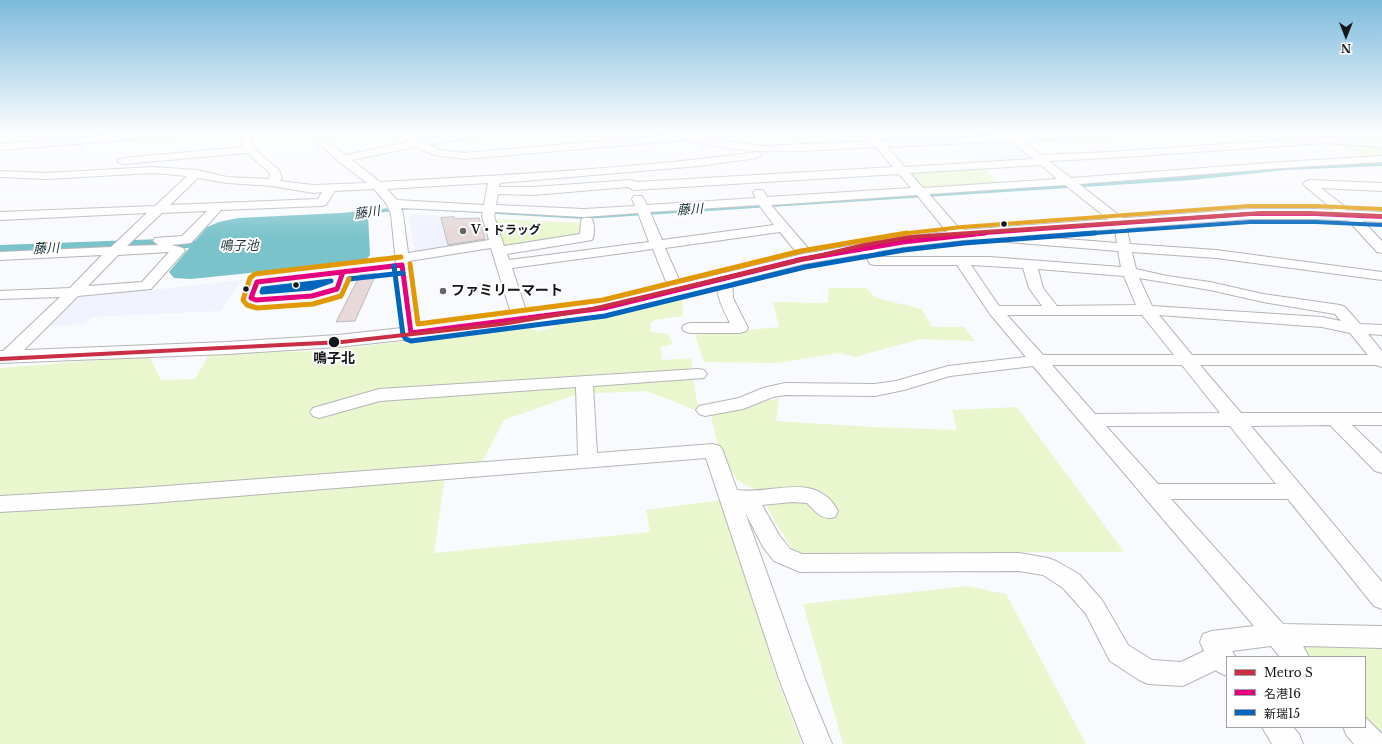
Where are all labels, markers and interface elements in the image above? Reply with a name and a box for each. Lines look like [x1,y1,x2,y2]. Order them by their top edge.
north arrow [1326,16,1366,56]
text: N [1341,41,1351,55]
water label: 藤川 [676,201,704,219]
water label: 藤川 [353,203,381,223]
unlabelled marker [999,219,1009,229]
place label: V・ドラッグ [471,224,541,238]
marker: V・ドラッグ [458,226,468,236]
water label: 鳴子池 [220,238,258,254]
water label: 藤川 [33,241,59,257]
unlabelled marker [291,280,301,290]
place label: ファミリーマート [451,283,563,299]
unlabelled marker [241,284,251,294]
marker: ファミリーマート [438,286,448,296]
marker: 鳴子北 [327,335,341,349]
place label: 鳴子北 [313,351,355,367]
legend [1226,656,1366,728]
text: Metro S [1264,665,1313,680]
text: 名港16 [1264,686,1301,701]
text: 新瑞15 [1264,706,1300,721]

